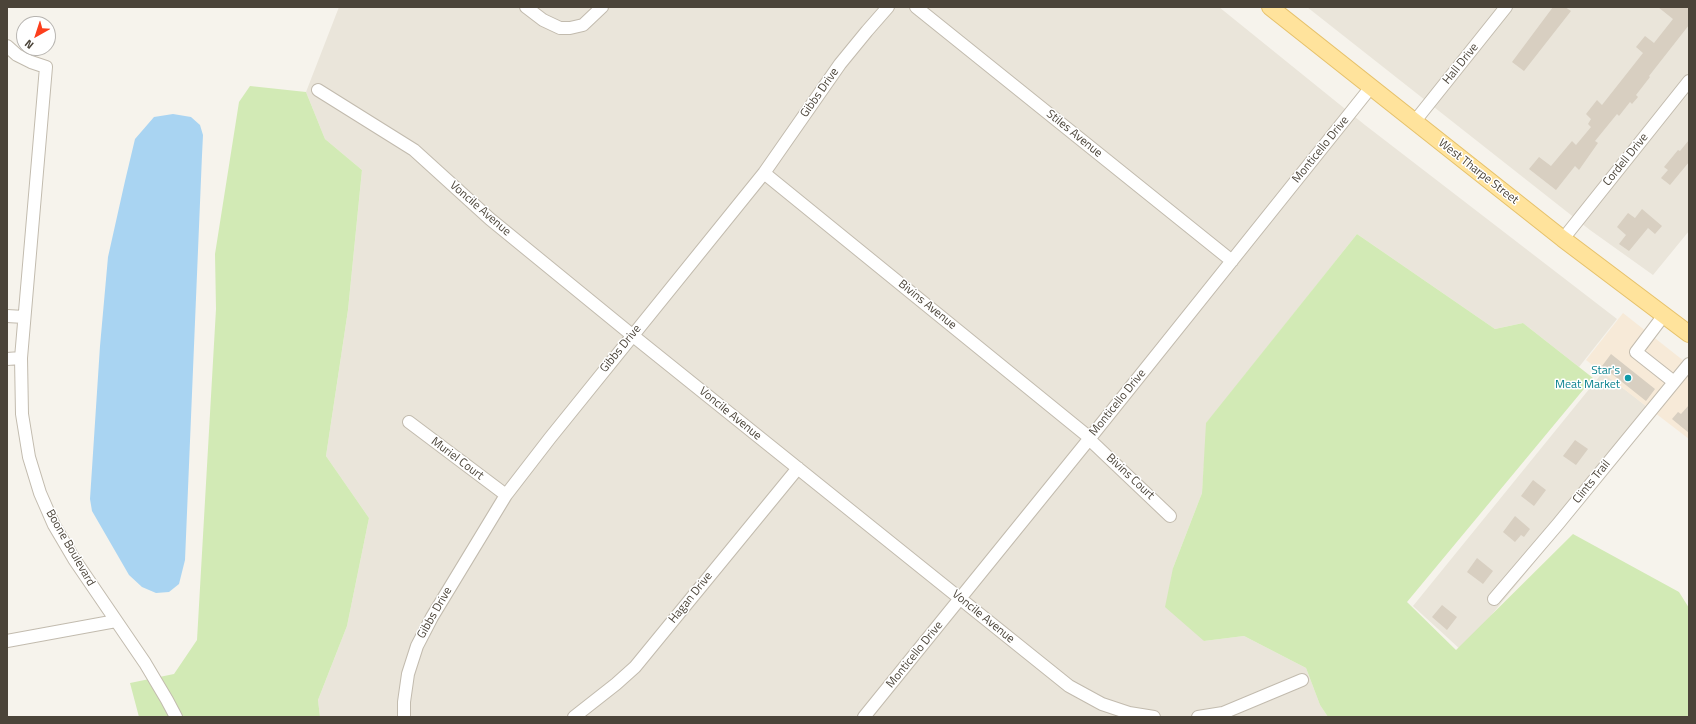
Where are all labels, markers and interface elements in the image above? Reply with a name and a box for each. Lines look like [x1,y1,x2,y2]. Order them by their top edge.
north arrow [16,16,56,56]
text: N [21,36,37,53]
street label: Hall Drive [1440,41,1482,87]
street label: Gibbs Drive [798,65,842,121]
street label: Stiles Avenue [1043,107,1105,161]
street label: Monticello Drive [1290,114,1352,186]
street label: Cordell Drive [1600,131,1652,189]
street label: West Tharpe Street [1435,136,1521,208]
street label: Voncile Avenue [447,179,513,239]
street label: Bivins Avenue [895,277,959,333]
street label: Gibbs Drive [597,322,645,376]
place label: Star's Meat Market [1555,364,1620,392]
street label: Monticello Drive [1087,367,1149,439]
marker: Star's Meat Market [1623,373,1633,383]
street label: Voncile Avenue [696,384,764,444]
street label: Muriel Court [428,435,486,483]
street label: Bivins Court [1103,451,1157,503]
street label: Clints Trail [1570,457,1614,507]
street label: Boone Boulevard [42,507,98,589]
street label: Hagan Drive [666,570,716,626]
street label: Gibbs Drive [414,585,456,641]
street label: Voncile Avenue [949,587,1017,647]
street label: Monticello Drive [884,619,946,691]

